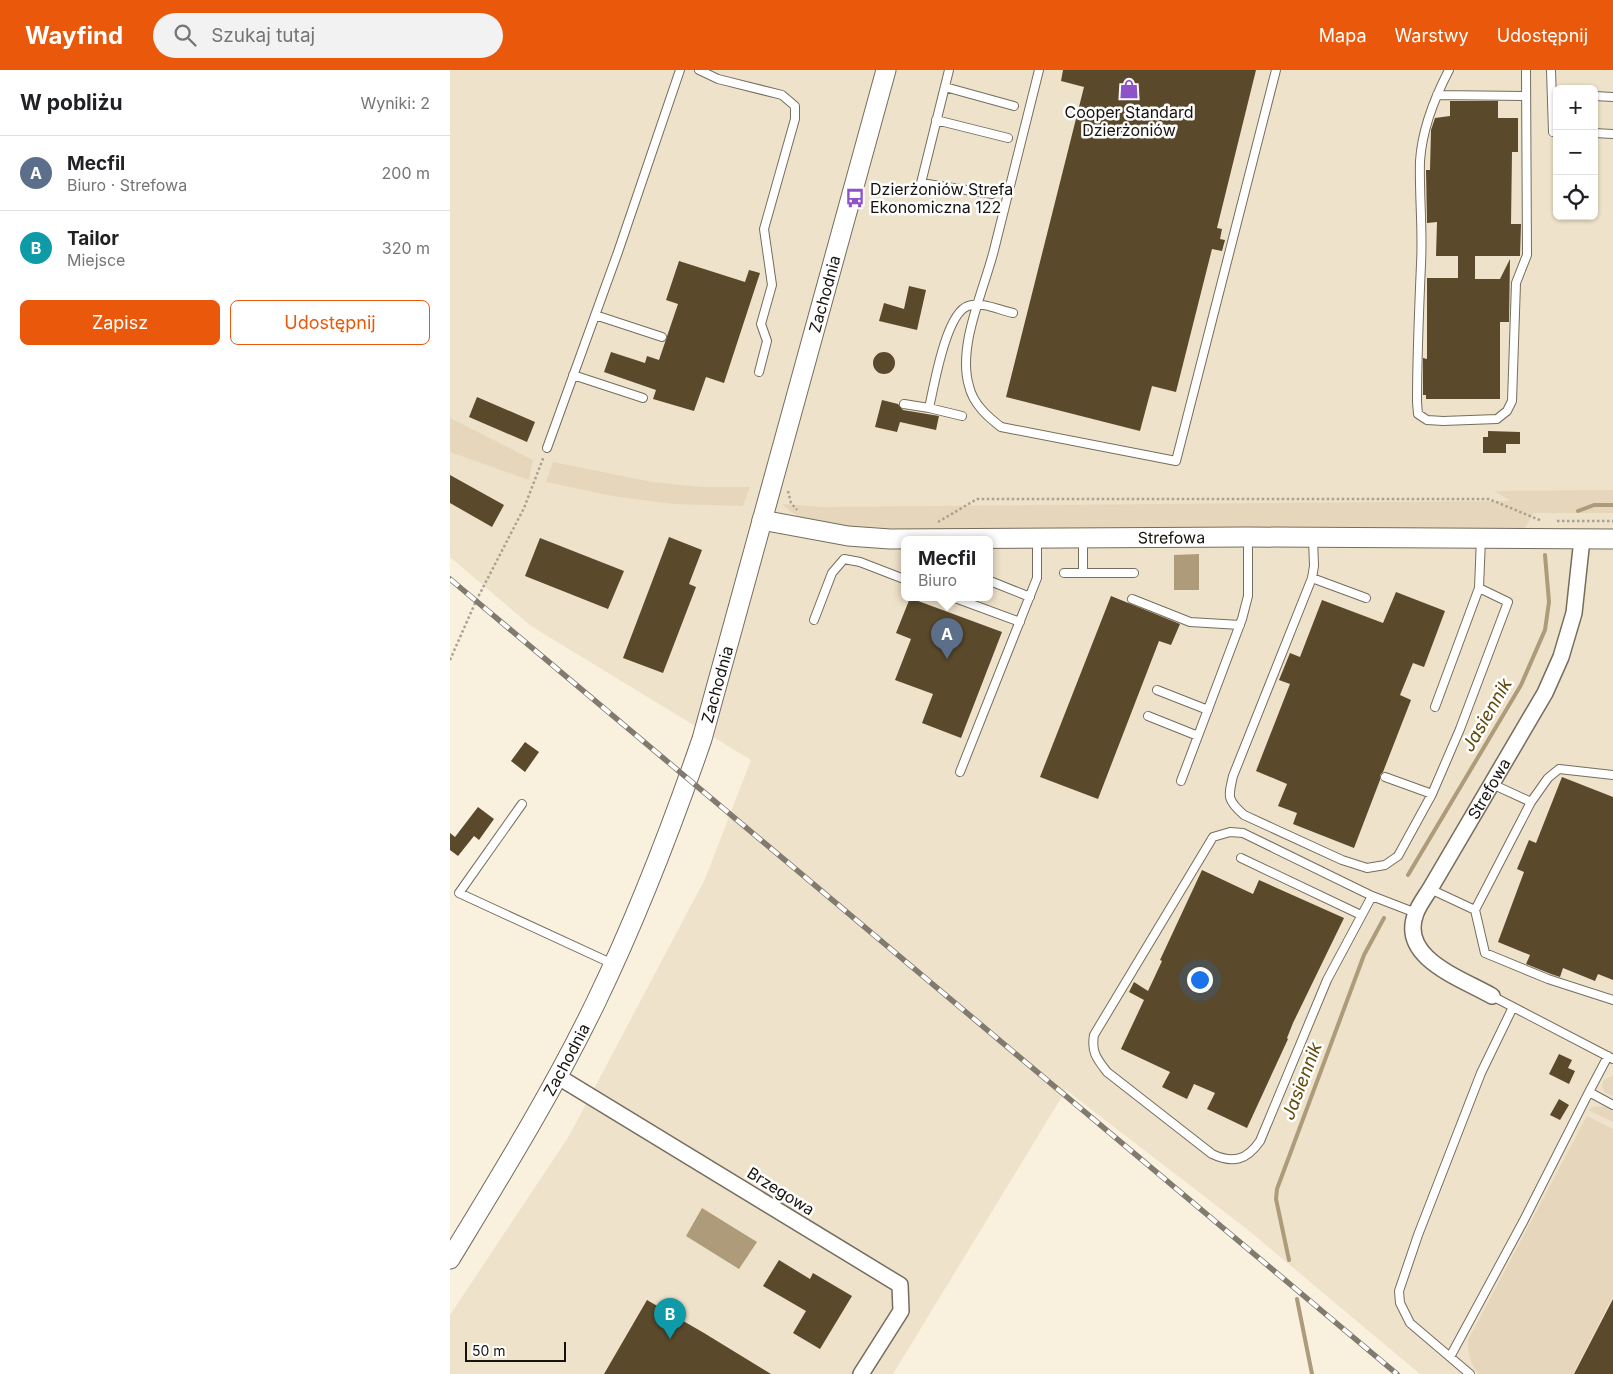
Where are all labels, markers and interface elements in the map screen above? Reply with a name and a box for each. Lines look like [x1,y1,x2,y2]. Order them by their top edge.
search box [153,13,503,58]
text: Wayfind [25,21,123,50]
icon: search [171,21,199,49]
text: Szukaj tutaj [211,24,315,47]
text: Mapa [1319,25,1366,46]
text: Warstwy [1394,25,1469,46]
text: Udostępnij [1497,25,1588,46]
shop icon: Cooper Standard Dzierżoniów [1118,78,1140,100]
map controls [1553,85,1598,220]
button: + [1553,85,1598,130]
text: W pobliżu [20,90,123,115]
text: Wyniki: 2 [360,93,430,113]
place label: Cooper Standard Dzierżoniów [1065,102,1193,140]
button: − [1553,130,1598,175]
text: Mecfil [67,152,125,175]
text: A [30,163,42,183]
text: 200 m [382,163,430,183]
text: Biuro · Strefowa [67,175,187,195]
button: locate [1553,175,1598,220]
place label: Dzierżoniów Strefa Ekonomiczna 122 [870,179,1013,217]
bus stop icon: Dzierżoniów Strefa Ekonomiczna 122 [844,187,866,209]
text: Tailor [67,227,119,250]
text: B [31,238,41,258]
text: 320 m [382,238,430,258]
text: Miejsce [67,250,125,270]
street label: Zachodnia [804,253,845,335]
button: Zapisz [20,300,220,345]
button: Udostępnij [230,300,430,345]
street label: Strefowa [1138,527,1205,548]
popup [901,536,993,601]
text: Mecfil [918,547,976,570]
text: Biuro [918,570,957,590]
pin: A [931,618,963,659]
street label: Zachodnia [697,644,737,725]
water label: Jasiennik [1457,673,1516,755]
street label: Strefowa [1463,754,1515,823]
your location [1187,967,1213,993]
street label: Zachodnia [539,1020,594,1099]
water label: Jasiennik [1277,1038,1326,1122]
street label: Brzegowa [744,1162,818,1220]
pin: B [654,1298,686,1339]
scale bar [465,1339,566,1362]
text: 50 m [472,1342,506,1359]

